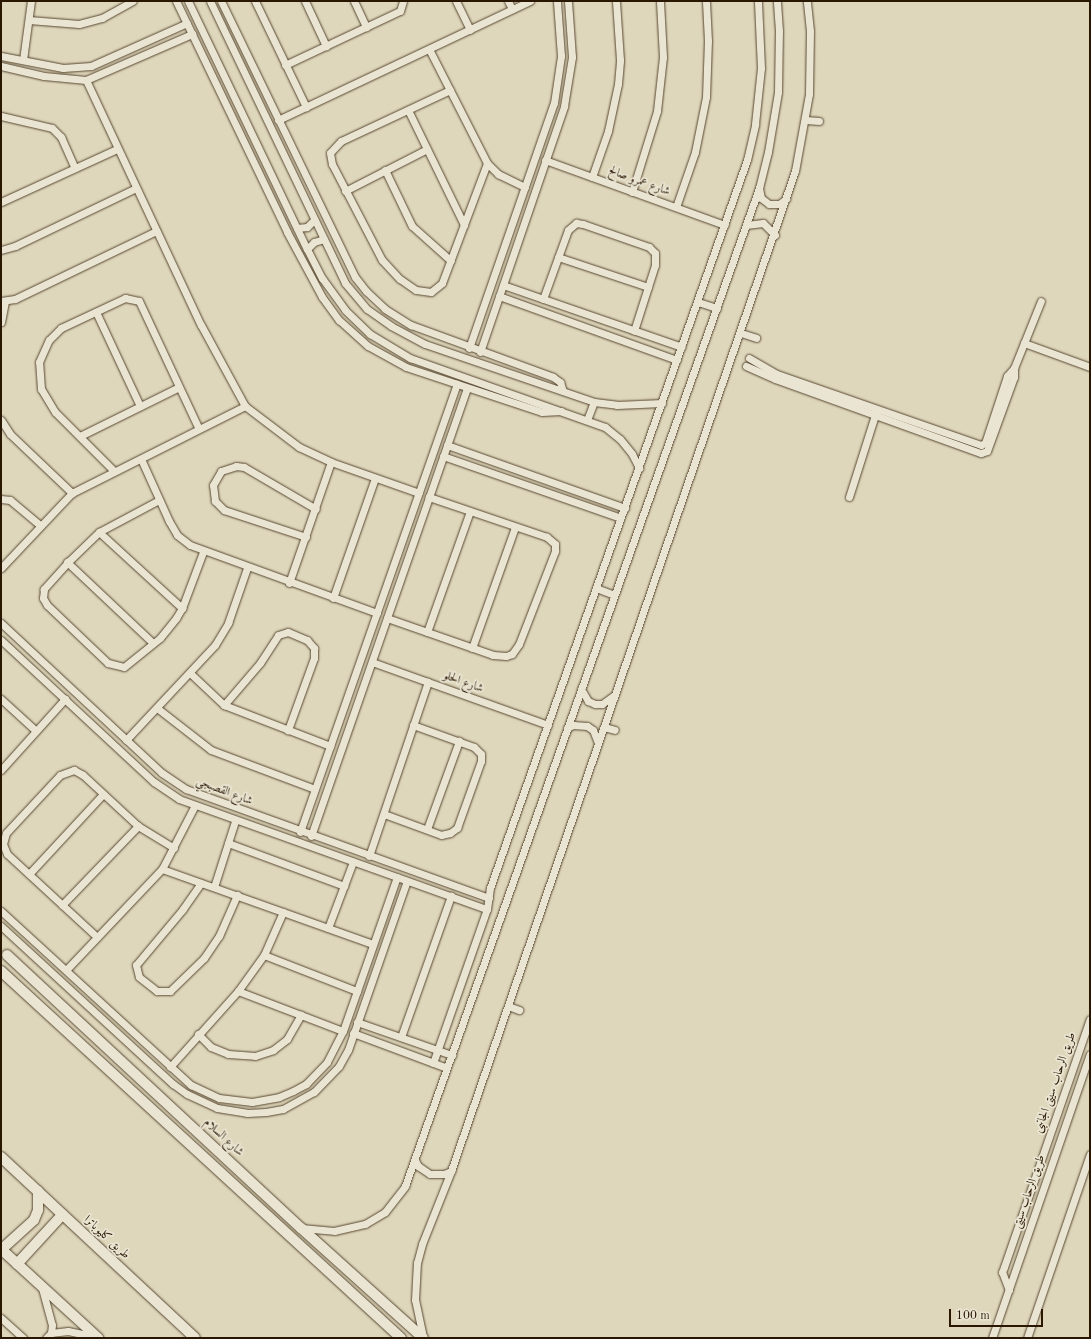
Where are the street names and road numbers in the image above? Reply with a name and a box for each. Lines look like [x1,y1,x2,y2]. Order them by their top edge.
street label: شارع عمرو صالح [606,164,672,200]
street label: شارع الحلو [441,669,485,697]
street label: شارع القصبجي [194,775,254,809]
street label: طريق الرحاب سيتى الجانبى [1032,1031,1080,1135]
street label: شارع السلام [200,1116,246,1160]
street label: طريق الرحاب سيتى [1011,1153,1049,1231]
street label: طريق كليوباترا [80,1213,132,1263]

